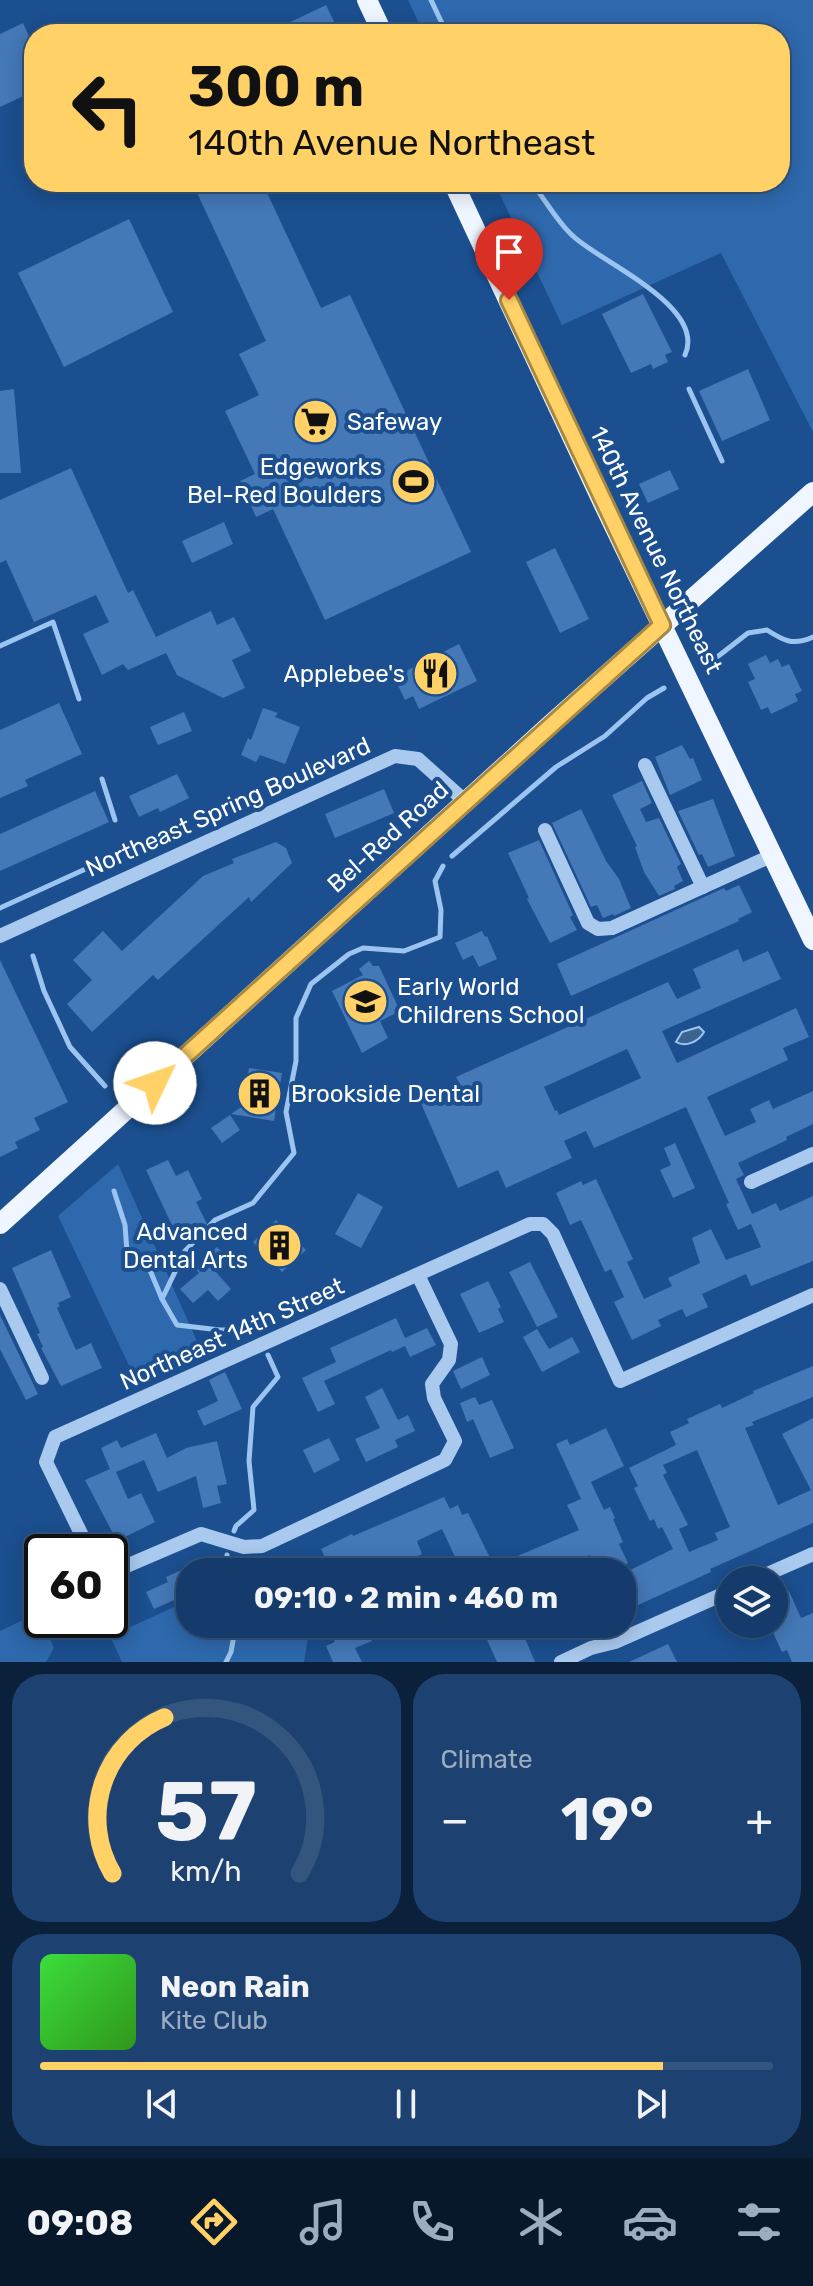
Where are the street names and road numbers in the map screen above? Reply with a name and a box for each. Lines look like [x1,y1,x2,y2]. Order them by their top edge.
street label: 140th Avenue Northeast [584,422,728,678]
street label: Northeast Spring Boulevard [81,731,375,883]
street label: Bel-Red Road [322,775,454,899]
street label: Northeast 14th Street [116,1272,348,1396]

